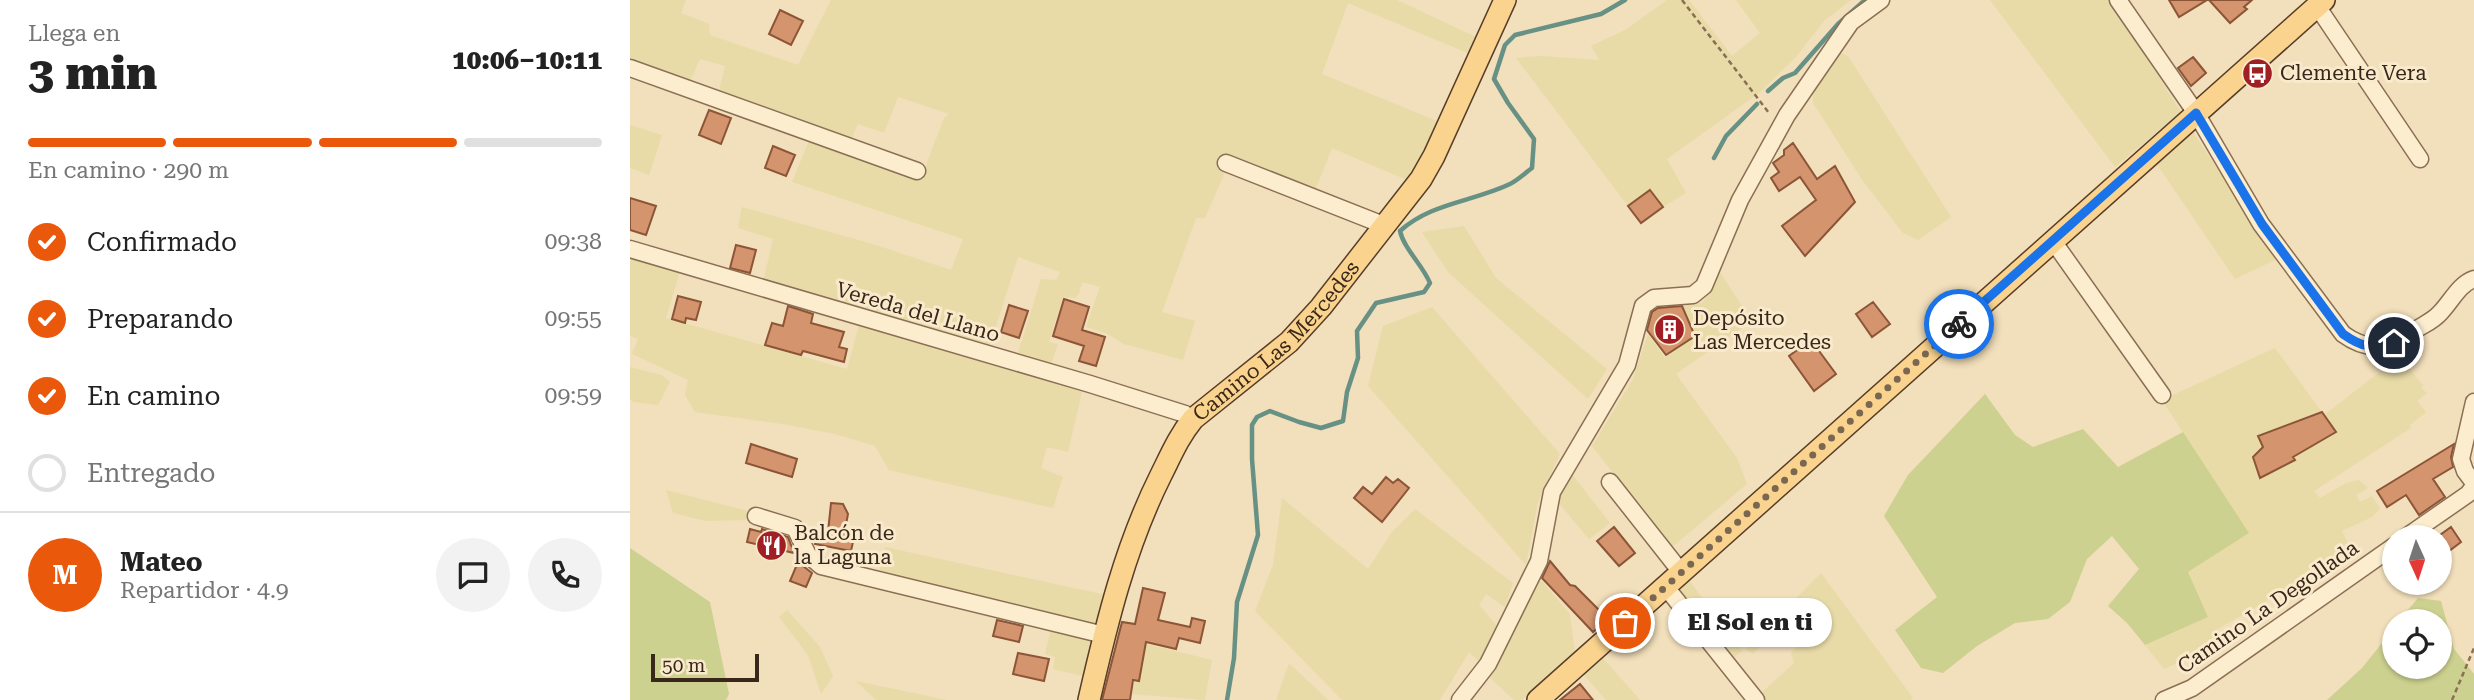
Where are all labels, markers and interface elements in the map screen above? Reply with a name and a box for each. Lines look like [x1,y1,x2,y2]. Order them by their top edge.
text: Llega en [28,20,120,47]
text: 10:06–10:11 [452,45,602,75]
text: 3 min [28,46,157,100]
bus stop icon: Clemente Vera [2240,56,2274,90]
place label: Clemente Vera [2280,61,2427,85]
text: En camino · 290 m [28,157,229,184]
icon: check [28,223,66,261]
text: Confirmado [87,227,237,257]
text: 09:38 [545,228,602,255]
street label: Camino Las Mercedes [1188,256,1364,426]
street label: Vereda del Llano [833,277,1003,347]
courier [1924,289,1994,359]
icon: check [28,300,66,338]
text: Preparando [87,304,233,334]
text: 09:55 [545,305,602,332]
icon: bike [1940,305,1978,343]
place label: Depósito Las Mercedes [1693,306,1831,354]
building icon: Depósito Las Mercedes [1653,313,1687,347]
pin [2364,313,2424,373]
icon: home [2375,324,2413,362]
icon: check [28,377,66,415]
text: En camino [87,381,220,411]
text: 09:59 [545,382,602,409]
text: Entregado [87,458,216,488]
place label: Balcón de la Laguna [794,521,894,569]
north arrow [2382,525,2452,595]
map controls [2382,525,2452,679]
restaurant icon: Balcón de la Laguna [754,528,788,562]
street label: Camino La Degollada [2173,535,2363,678]
button: chat [436,538,510,612]
button: phone [528,538,602,612]
text: Mateo [120,547,203,577]
text: M [52,560,78,590]
text: Repartidor · 4.9 [120,577,289,604]
pin [1595,593,1655,653]
callout: El Sol en ti [1667,598,1832,648]
icon: bag [1606,604,1644,642]
text: El Sol en ti [1688,609,1812,636]
button: locate [2382,609,2452,679]
scale bar [651,651,760,683]
text: 50 m [662,654,705,677]

